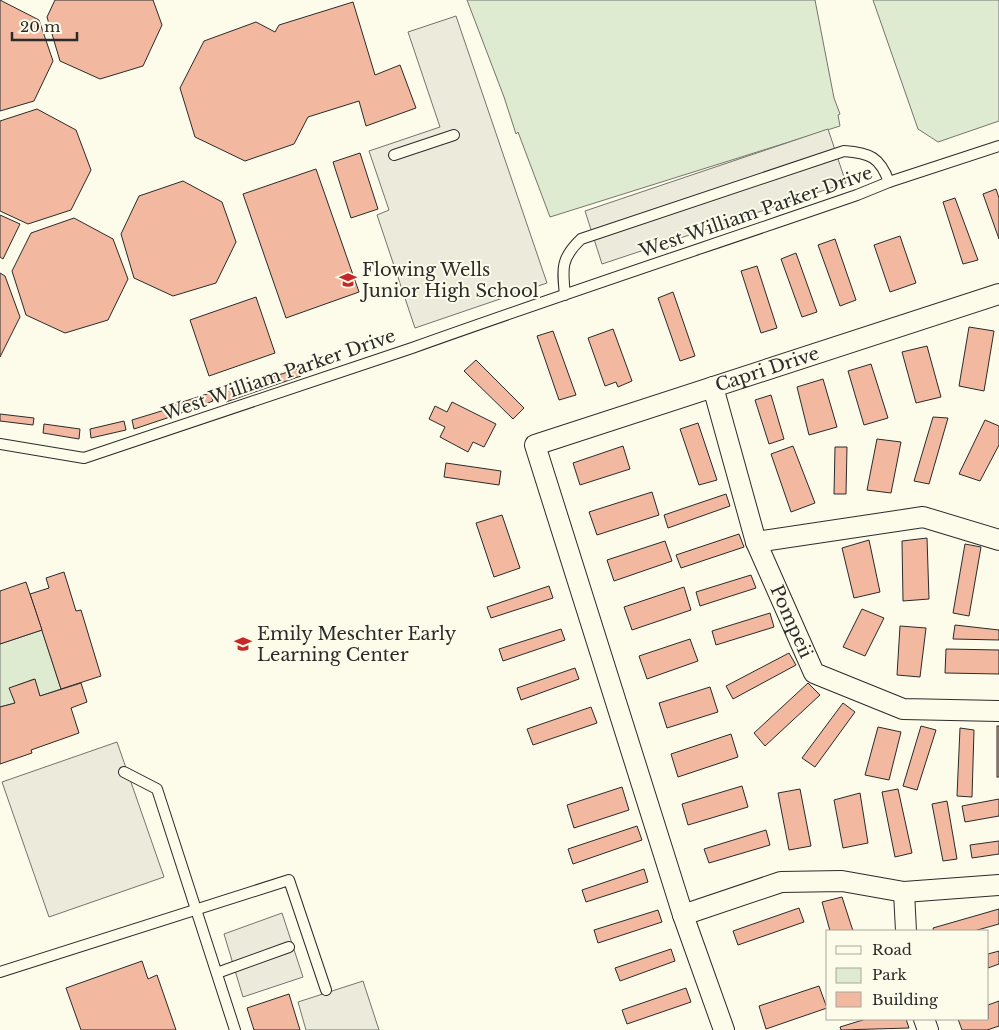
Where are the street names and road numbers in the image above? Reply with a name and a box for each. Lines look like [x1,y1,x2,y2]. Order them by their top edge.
street label: West William Parker Drive [636,162,875,263]
street label: West William Parker Drive [159,325,398,426]
street label: Capri Drive [712,342,822,397]
street label: Pompeii [765,582,817,662]

